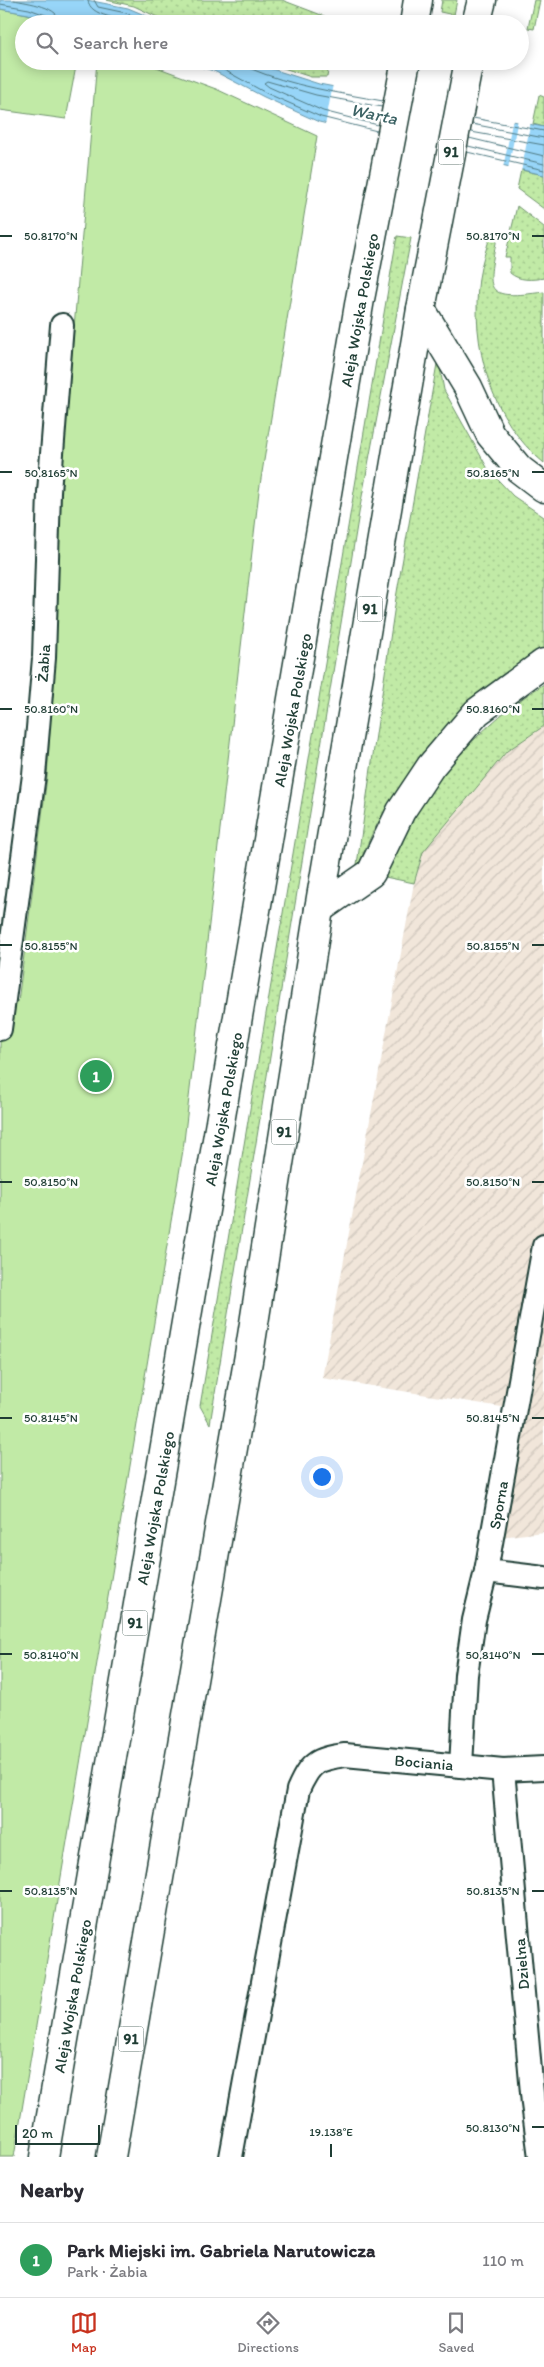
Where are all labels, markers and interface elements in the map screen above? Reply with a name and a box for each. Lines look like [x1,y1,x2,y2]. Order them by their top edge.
search box [15,15,529,70]
icon: search [33,29,61,57]
text: Search here [73,31,168,54]
water label: Warta [349,98,400,130]
road number: 91 [438,140,464,164]
text: 50.8170°N [24,229,78,243]
text: 50.8170°N [466,229,520,243]
street label: Aleja Wojska Polskiego [337,232,382,389]
text: 50.8165°N [24,466,78,480]
text: 50.8165°N [466,466,520,480]
road number: 91 [358,596,382,622]
street label: Aleja Wojska Polskiego [270,632,315,789]
street label: Żabia [33,643,54,683]
text: 50.8160°N [24,702,78,716]
text: 50.8160°N [466,702,520,716]
text: 50.8155°N [24,939,78,953]
text: 50.8155°N [466,939,520,953]
street label: Aleja Wojska Polskiego [201,1031,246,1188]
pin: 1 [80,1057,112,1095]
road number: 91 [272,1120,296,1144]
text: 50.8150°N [24,1175,78,1189]
text: 50.8150°N [466,1175,520,1189]
text: 50.8145°N [24,1411,78,1425]
text: 50.8145°N [466,1411,520,1425]
street label: Aleja Wojska Polskiego [133,1430,178,1587]
your location [309,1464,335,1490]
street label: Sporna [485,1479,512,1531]
road number: 91 [122,1610,148,1636]
text: 50.8140°N [23,1648,79,1662]
text: 50.8140°N [465,1648,521,1662]
street label: Bociania [394,1750,454,1775]
text: 50.8135°N [24,1884,78,1898]
text: 50.8135°N [466,1884,520,1898]
street label: Aleja Wojska Polskiego [50,1918,95,2075]
street label: Dzielna [510,1937,533,1990]
road number: 91 [118,2026,144,2052]
text: 50.8130°N [466,2121,520,2135]
scale bar [15,2122,100,2145]
text: 20 m [22,2125,53,2142]
text: 19.138°E [309,2125,353,2139]
text: Nearby [20,2177,84,2202]
text: Park Miejski im. Gabriela Narutowicza [67,2239,375,2262]
text: 1 [32,2251,40,2270]
text: 110 m [482,2251,524,2270]
text: Park · Żabia [67,2262,148,2281]
tab: Map [70,2309,98,2356]
tab: Directions [237,2309,299,2356]
tab: Saved [438,2309,474,2356]

